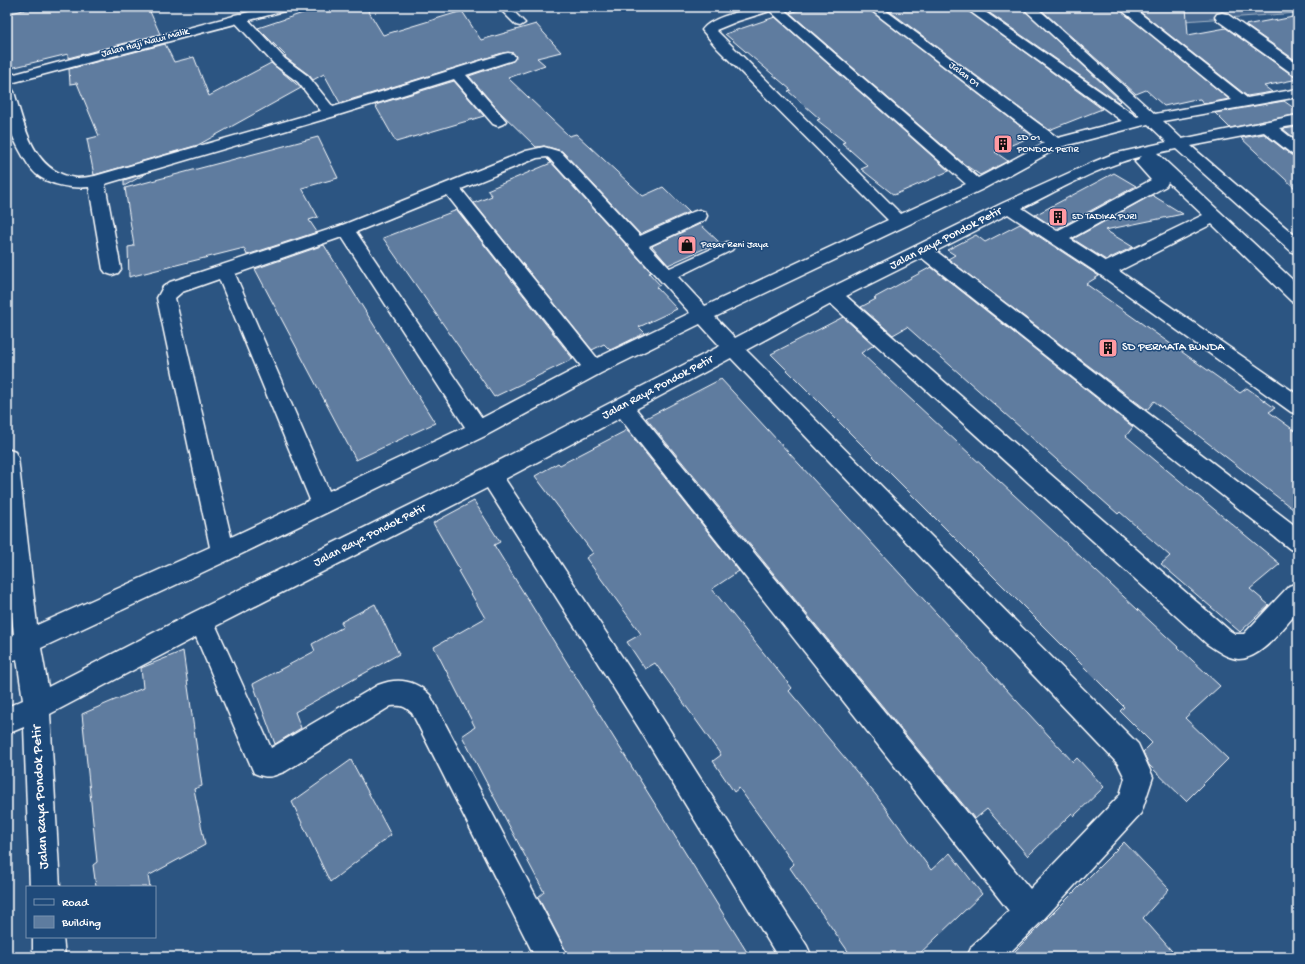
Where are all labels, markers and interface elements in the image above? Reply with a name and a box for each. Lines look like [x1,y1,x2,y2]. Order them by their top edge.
street label: Jalan Haji Nawi Malik [100,25,192,60]
street label: Jalan O1 [946,59,982,91]
place label: SD 01 PONDOK PETIR [1016,132,1079,156]
building icon: SD 01 PONDOK PETIR [992,133,1014,155]
street label: Jalan Raya Pondok Petir [888,204,1006,273]
building icon: SD TADIKA PURI [1047,206,1069,228]
place label: SD TADIKA PURI [1072,211,1137,223]
shop icon: Pasar Reni Jaya [676,234,698,256]
place label: Pasar Reni Jaya [700,239,769,251]
building icon: SD PERMATA BUNDA [1097,337,1119,359]
place label: SD PERMATA BUNDA [1122,341,1225,355]
street label: Jalan Raya Pondok Petir [600,352,717,423]
street label: Jalan Raya Pondok Petir [312,501,430,570]
street label: Jalan Raya Pondok Petir [29,723,53,870]
legend [26,886,156,938]
text: Road [62,897,89,911]
text: Building [61,917,101,931]

